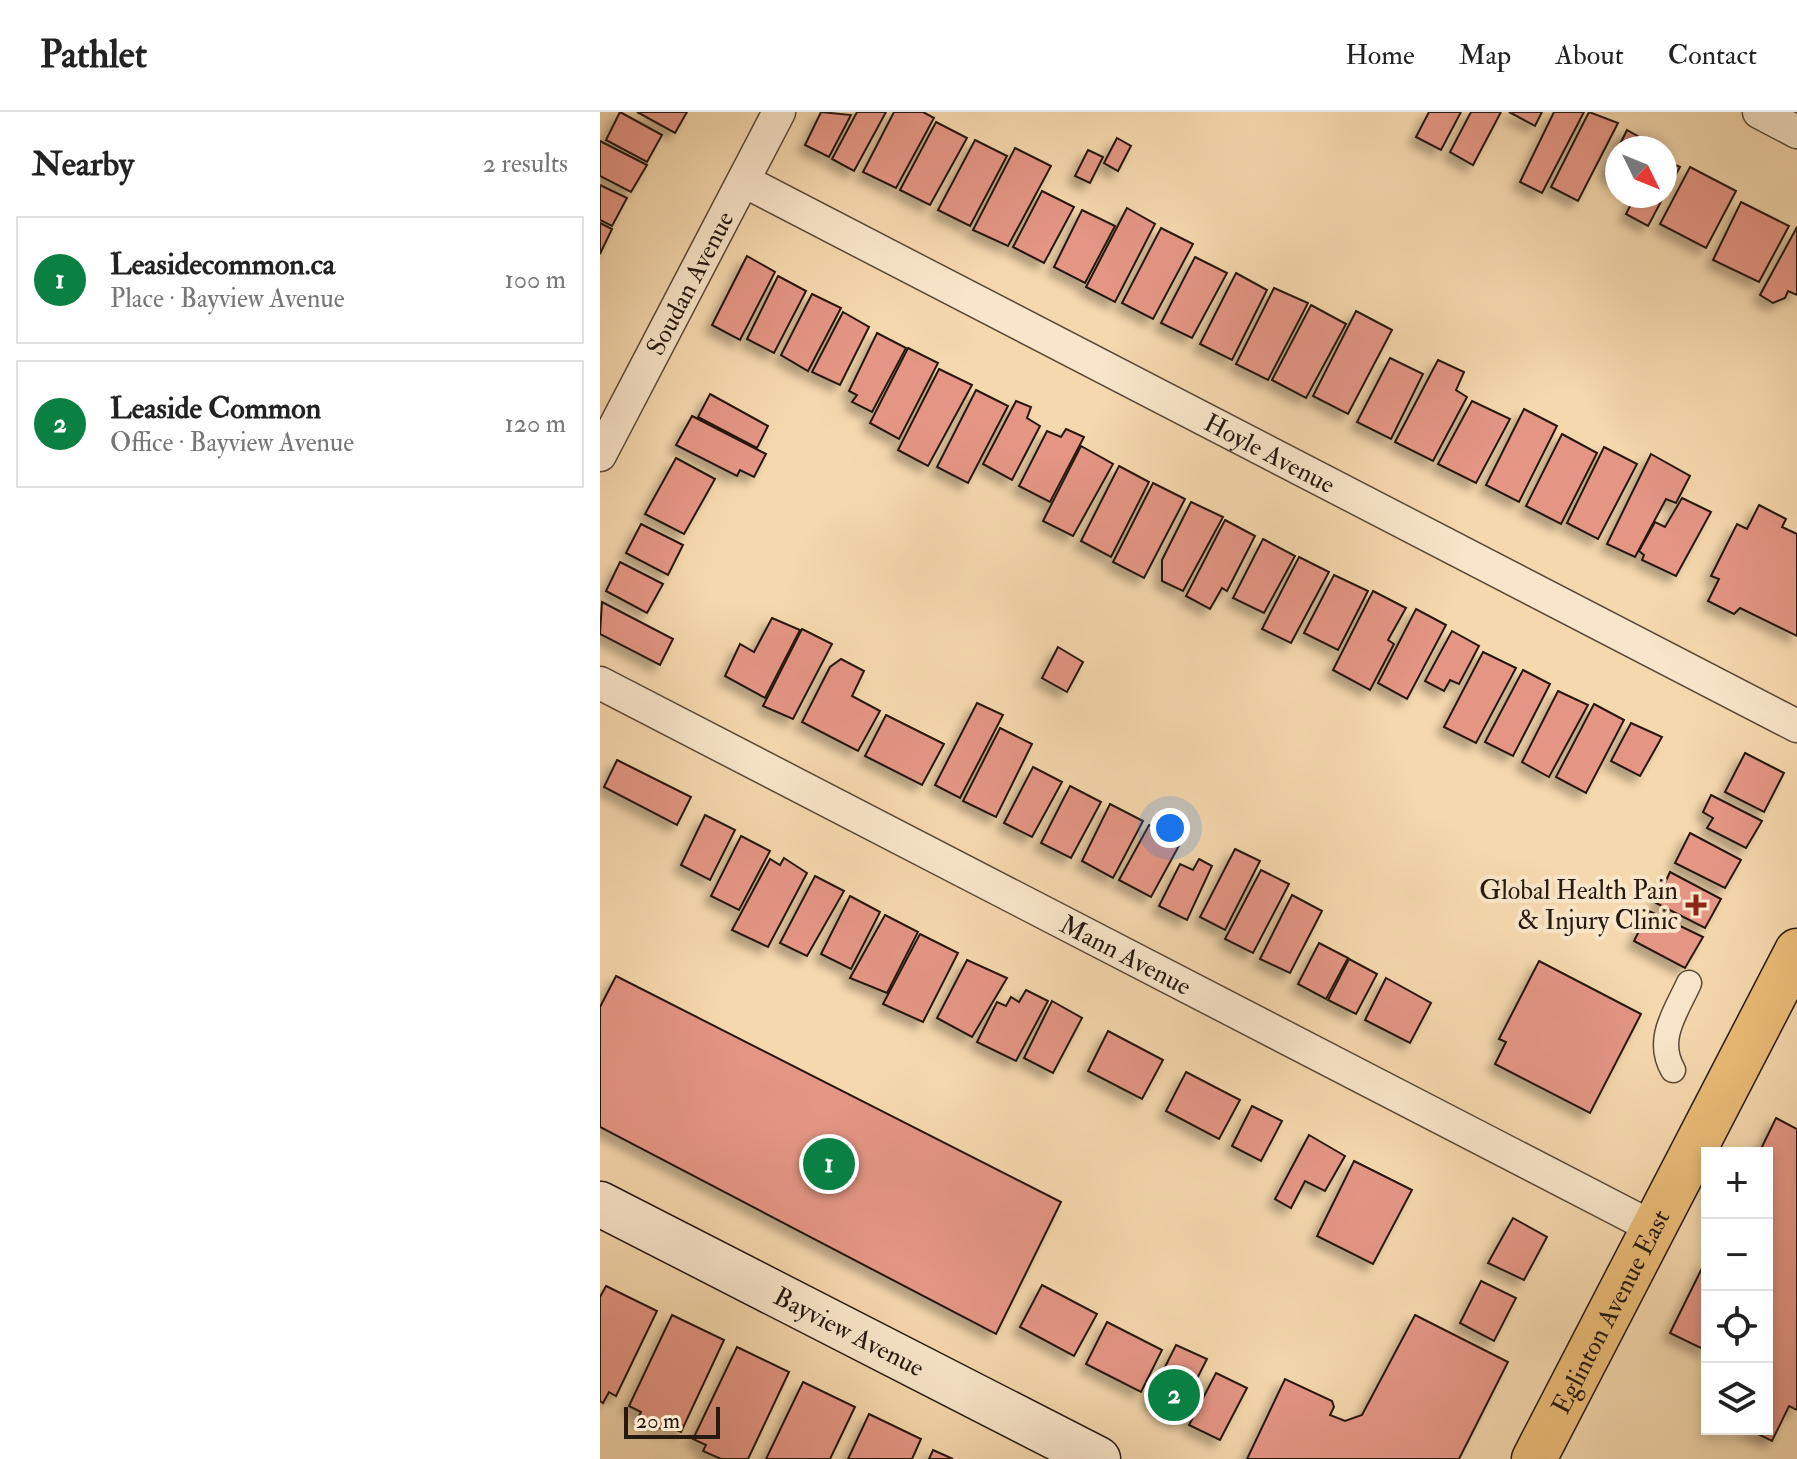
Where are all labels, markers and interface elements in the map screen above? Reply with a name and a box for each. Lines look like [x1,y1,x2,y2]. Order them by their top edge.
text: Pathlet [40,31,147,79]
text: Home [1345,38,1415,73]
text: Map [1459,38,1511,73]
text: About [1555,38,1624,73]
text: Contact [1668,38,1757,73]
north arrow [1605,136,1677,208]
text: Nearby [32,143,134,186]
text: 2 results [483,148,568,180]
street label: Soudan Avenue [640,206,741,361]
text: Leasidecommon.ca [110,246,335,283]
text: 1 [55,264,65,296]
text: 100 m [505,264,566,296]
text: Place · Bayview Avenue [110,283,345,315]
text: Leaside Common [110,390,321,427]
street label: Hoyle Avenue [1198,407,1340,501]
text: 2 [53,408,67,440]
text: 120 m [505,408,566,440]
text: Office · Bayview Avenue [110,427,354,459]
your location [1150,808,1190,848]
place label: Global Health Pain & Injury Clinic [1479,875,1678,937]
marker: Global Health Pain & Injury Clinic [1685,894,1707,916]
street label: Mann Avenue [1054,909,1197,1003]
pin: 1 [803,1134,855,1194]
map controls [1701,1147,1773,1435]
button: + [1701,1147,1773,1219]
street label: Eglinton Avenue East [1545,1204,1677,1420]
button: − [1701,1219,1773,1291]
street label: Bayview Avenue [768,1281,929,1384]
button: locate [1701,1291,1773,1363]
button: layers [1701,1363,1773,1435]
pin: 2 [1148,1365,1200,1425]
scale bar [624,1403,720,1439]
text: 20 m [636,1407,680,1435]

